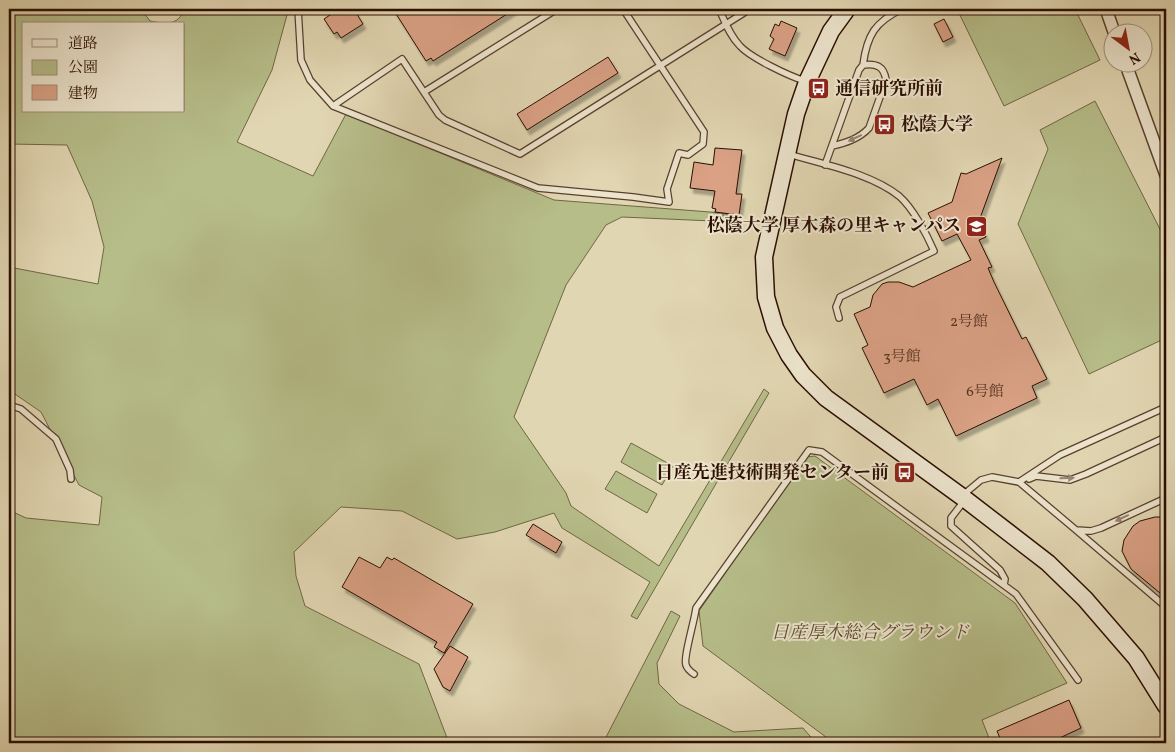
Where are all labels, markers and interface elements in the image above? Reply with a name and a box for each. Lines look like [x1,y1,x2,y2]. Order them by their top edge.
legend [22,22,185,112]
north arrow [1102,22,1152,72]
text: 道路 [68,34,98,55]
text: N [1125,47,1143,69]
text: 公園 [68,58,98,79]
bus stop icon: 通信研究所前 [807,77,831,101]
place label: 通信研究所前 [835,77,943,102]
text: 建物 [68,84,98,105]
bus stop icon: 松蔭大学 [873,113,897,137]
place label: 松蔭大学 [901,113,973,138]
one-way arrow [848,134,862,142]
place label: 松蔭大学 厚木森の里キャンパス [707,214,961,239]
school or university icon: 松蔭大学 厚木森の里キャンパス [965,214,989,238]
house number: 2号館 [950,312,988,333]
house number: 3号館 [883,347,921,368]
house number: 6号館 [966,382,1004,403]
place label: 日産先進技術開発センター前 [656,461,889,486]
bus stop icon: 日産先進技術開発センター前 [893,461,917,485]
one-way arrow [1059,474,1075,482]
one-way arrow [1115,515,1129,523]
park label: 日産厚木総合グラウンド [771,621,970,646]

